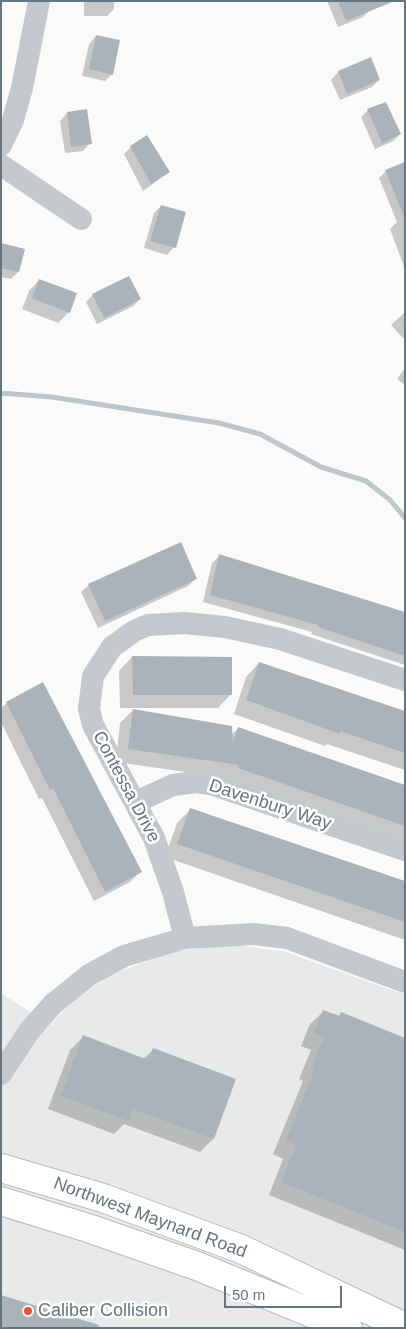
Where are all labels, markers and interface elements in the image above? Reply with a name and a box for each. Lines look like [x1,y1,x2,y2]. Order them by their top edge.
street label: Contessa Drive [88,728,164,846]
street label: Davenbury Way [206,775,334,835]
street label: Northwest Maynard Road [50,1173,250,1263]
scale bar [226,1276,344,1308]
text: 50 m [232,1286,265,1303]
place label: Caliber Collision [38,1300,168,1322]
marker: Caliber Collision [22,1305,34,1317]

